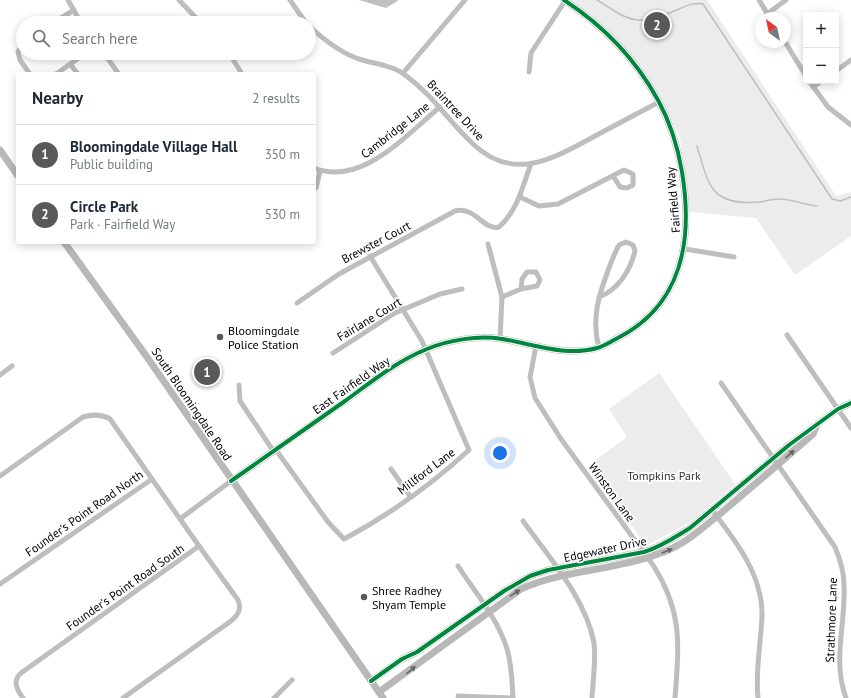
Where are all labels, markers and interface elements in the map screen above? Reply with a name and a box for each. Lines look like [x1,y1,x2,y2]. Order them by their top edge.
pin: 2 [644,10,670,40]
north arrow [755,12,791,48]
map controls [803,12,839,84]
button: + [803,12,839,48]
search box [16,16,316,60]
icon: search [30,27,52,49]
text: Search here [62,29,138,48]
button: − [803,48,839,84]
street label: Braintree Drive [424,77,488,143]
text: Nearby [32,87,83,109]
text: 2 results [252,90,300,107]
street label: Cambridge Lane [358,99,432,161]
text: Bloomingdale Village Hall [70,137,237,156]
text: 1 [41,146,49,163]
text: 350 m [265,146,300,163]
text: Public building [70,156,153,173]
street label: Fairfield Way [663,166,683,234]
text: Circle Park [70,197,138,216]
text: 2 [41,206,49,223]
text: 530 m [265,206,300,223]
text: Park · Fairfield Way [70,216,175,233]
street label: Brewster Court [339,218,413,266]
street label: Fairlane Court [334,294,404,344]
place label: Bloomingdale Police Station [228,323,299,352]
marker: Bloomingdale Police Station [215,332,225,342]
street label: South Bloomingdale Road [149,345,235,463]
street label: East Fairfield Way [310,353,393,417]
pin: 1 [194,357,220,387]
your location [490,443,510,463]
street label: Millford Lane [394,444,458,498]
one-way arrow [785,449,796,458]
street label: Winston Lane [586,459,638,525]
street label: Founder's Point Road North [22,467,146,559]
park label: Tompkins Park [627,468,701,483]
street label: Edgewater Drive [562,533,648,565]
street label: Founder's Point Road South [63,541,187,633]
one-way arrow [661,548,672,554]
street label: Strathmore Lane [822,577,840,663]
place label: Shree Radhey Shyam Temple [372,583,446,612]
one-way arrow [509,589,521,596]
marker: Shree Radhey Shyam Temple [359,592,369,602]
one-way arrow [405,665,416,674]

